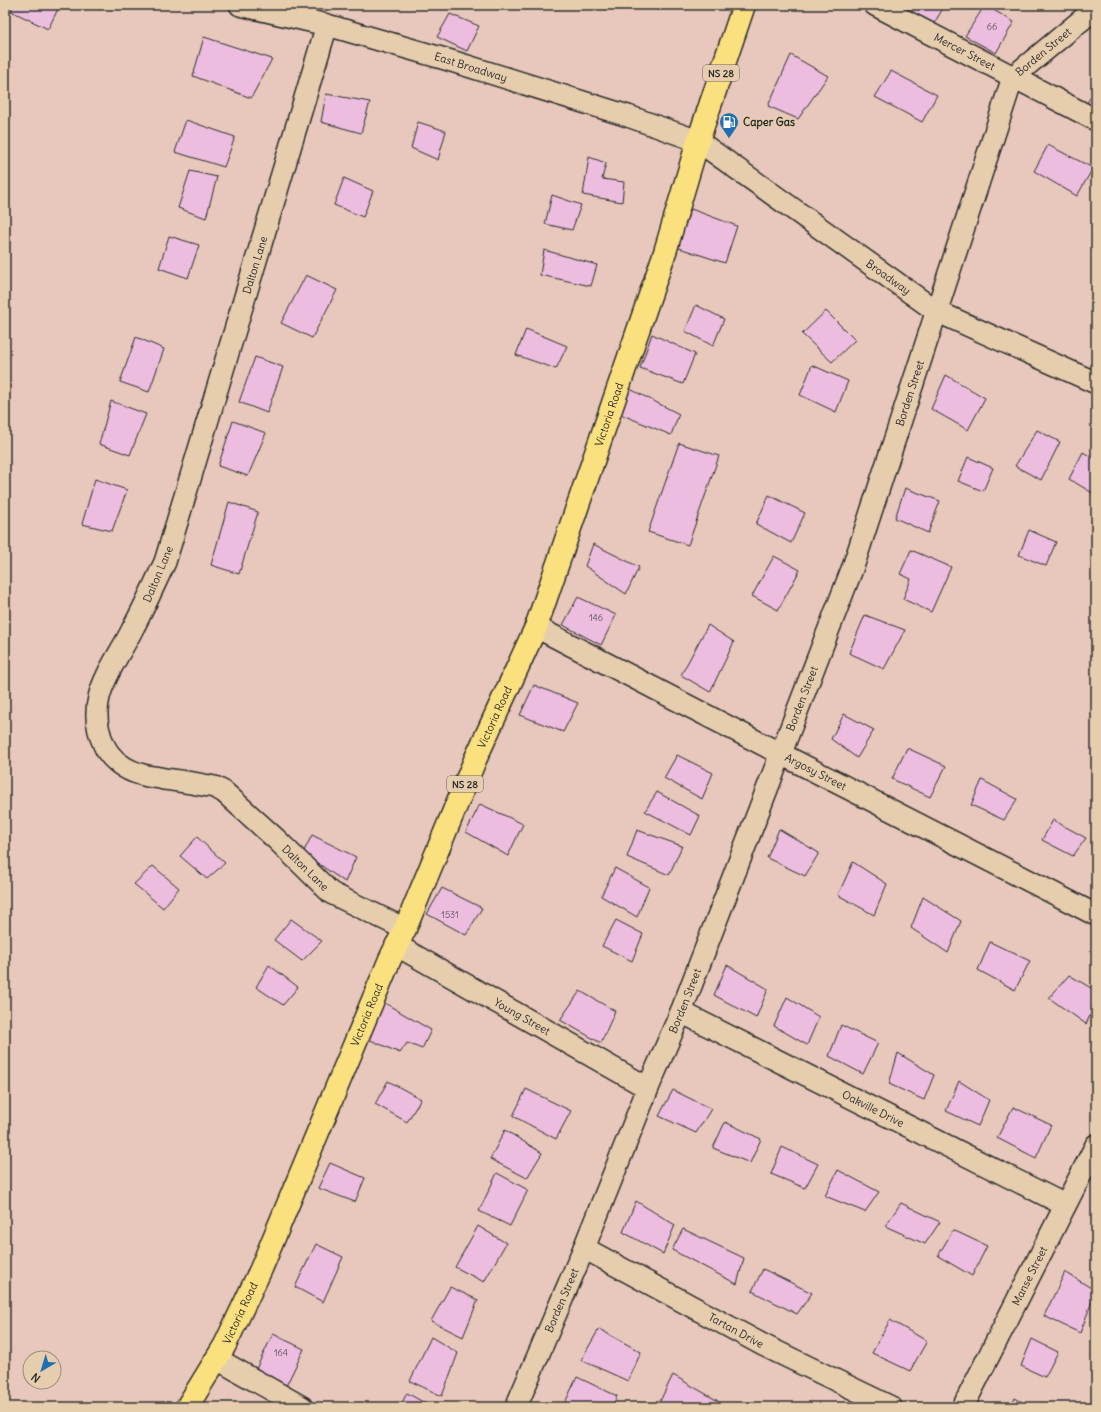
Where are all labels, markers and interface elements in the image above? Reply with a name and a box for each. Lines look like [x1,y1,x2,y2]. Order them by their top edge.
house number: 66 [987,21,997,32]
street label: Borden Street [1012,24,1074,79]
street label: Mercer Street [932,30,998,73]
street label: East Broadway [433,49,509,85]
road number: NS 28 [703,65,739,81]
fuel station icon: Caper Gas [718,111,740,139]
place label: Caper Gas [743,115,795,130]
street label: Dalton Lane [240,234,270,296]
street label: Broadway [863,256,913,298]
street label: Borden Street [892,358,927,428]
street label: Victoria Road [592,380,627,448]
street label: Dalton Lane [140,544,176,604]
house number: 146 [589,612,603,623]
street label: Borden Street [783,664,821,733]
street label: Victoria Road [474,684,515,750]
street label: Argosy Street [783,750,849,793]
road number: NS 28 [447,776,483,792]
street label: Dalton Lane [279,842,332,894]
house number: 1531 [441,909,459,920]
street label: Borden Street [666,966,704,1035]
street label: Victoria Road [347,981,386,1048]
street label: Young Street [491,995,553,1038]
street label: Oakville Drive [840,1087,907,1130]
street label: Manse Street [1009,1244,1051,1308]
street label: Borden Street [542,1266,582,1335]
street label: Victoria Road [220,1280,261,1346]
street label: Tartan Drive [706,1310,766,1351]
house number: 164 [274,1347,288,1358]
north arrow [22,1350,62,1390]
text: N [29,1370,43,1386]

